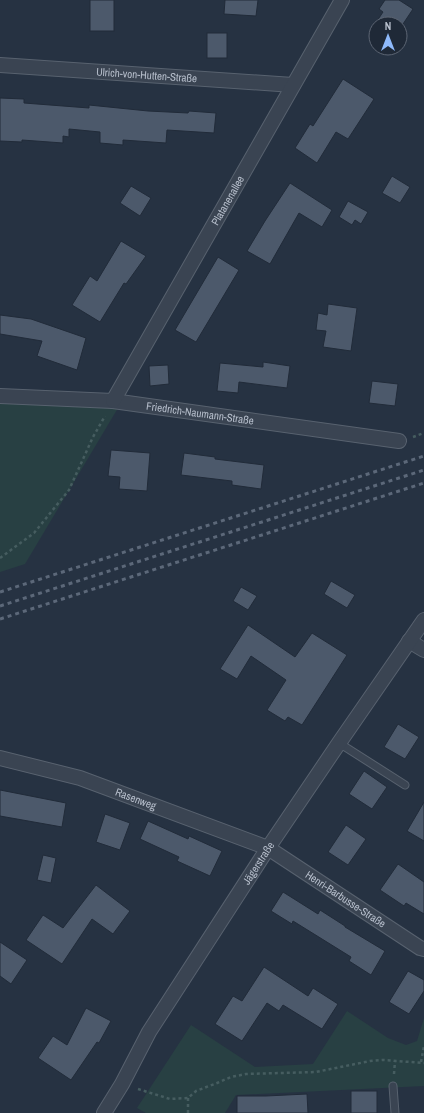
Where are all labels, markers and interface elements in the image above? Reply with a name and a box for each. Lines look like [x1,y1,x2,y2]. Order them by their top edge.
north arrow [368,16,408,56]
text: N [385,19,391,33]
street label: Ulrich-von-Hutten-Straße [96,65,198,85]
street label: Platanenallee [208,173,247,228]
street label: Friedrich-Naumann-Straße [145,399,255,428]
street label: Rasenweg [113,785,158,813]
street label: Jägerstraße [239,839,277,887]
street label: Henri-Barbusse-Straße [303,868,389,931]

